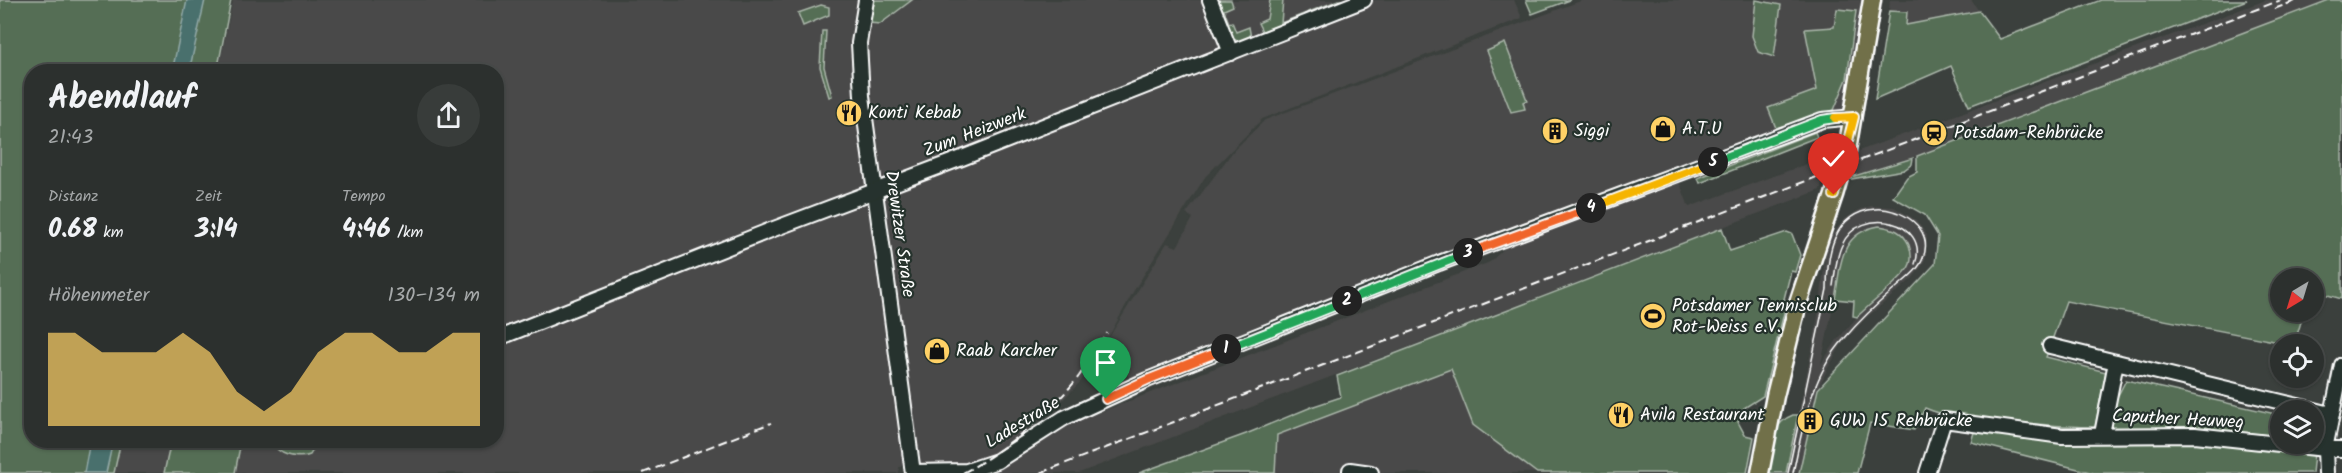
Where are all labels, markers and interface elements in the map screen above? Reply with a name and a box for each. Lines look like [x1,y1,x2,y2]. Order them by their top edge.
text: Abendlauf [48,73,196,126]
button: share [417,84,480,147]
restaurant icon: Konti Kebab [834,98,864,128]
place label: Konti Kebab [868,99,961,128]
street label: Zum Heizwerk [919,100,1031,166]
shop icon: A.T.U [1648,114,1678,144]
place label: A.T.U [1682,115,1722,144]
building icon: Siggi [1540,116,1570,146]
place label: Siggi [1574,117,1610,146]
station icon: Potsdam-Rehbrücke [1919,118,1949,148]
place label: Potsdam-Rehbrücke [1954,119,2103,148]
text: 21:43 [48,122,93,154]
pin [1808,133,1859,195]
icon: check [1817,142,1850,175]
pin: 5 [1698,147,1728,177]
text: 5 [1709,149,1717,174]
street label: Drewitzer Straße [876,169,922,299]
text: Distanz [48,184,98,209]
text: Zeit [195,184,222,209]
text: Tempo [342,184,385,209]
pin: 4 [1576,193,1606,223]
text: 4 [1587,195,1595,220]
text: 0.68 [48,209,97,251]
text: 3:14 [195,209,238,251]
text: 4:46 [342,209,391,251]
text: km [97,220,124,245]
text: /km [391,220,423,245]
pin: 3 [1453,238,1483,268]
text: 3 [1464,240,1472,265]
north arrow [2270,268,2324,322]
map controls [2270,268,2324,454]
text: Höhenmeter [48,280,149,312]
text: 130–134 m [387,280,480,312]
pin: 2 [1332,286,1362,316]
text: 2 [1342,288,1352,313]
place label: Potsdamer Tennisclub Rot-Weiss e.V. [1672,292,1838,342]
sports icon: Potsdamer Tennisclub Rot-Weiss e.V. [1638,301,1668,331]
pin: 1 [1211,334,1241,364]
button: locate [2270,334,2324,388]
shop icon: Raab Karcher [922,336,952,366]
text: 1 [1224,336,1228,361]
place label: Raab Karcher [956,337,1058,366]
pin [1080,337,1131,399]
icon: arrive [1089,346,1122,379]
street label: Ladestraße [980,389,1066,457]
restaurant icon: Avila Restaurant [1606,400,1636,430]
button: layers [2270,400,2324,454]
place label: Avila Restaurant [1640,401,1765,430]
street label: Caputher Heuweg [2111,402,2245,438]
building icon: GUW 15 Rehbrücke [1795,406,1825,436]
place label: GUW 15 Rehbrücke [1830,407,1972,436]

